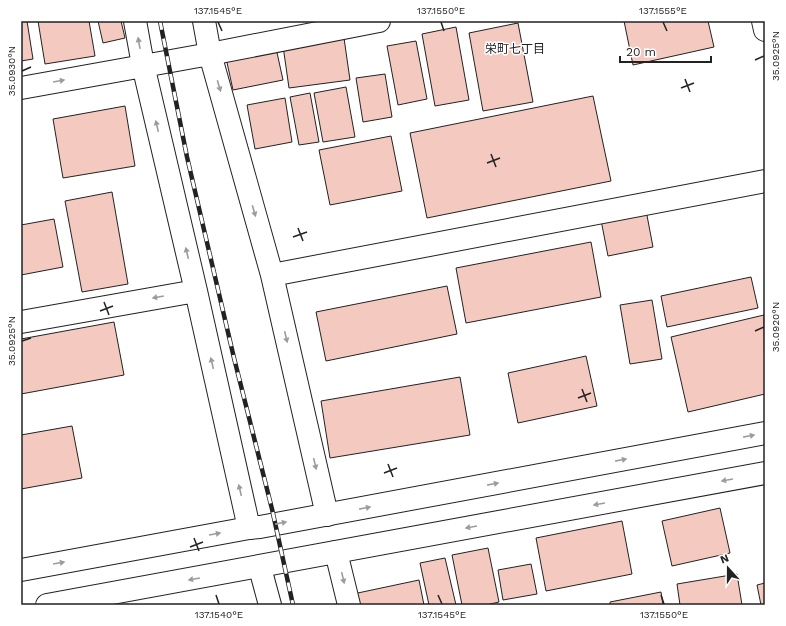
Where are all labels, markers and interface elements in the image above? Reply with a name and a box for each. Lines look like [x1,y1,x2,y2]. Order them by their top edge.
text: 137.1545°E [194,5,242,16]
text: 137.1550°E [417,5,465,16]
text: 137.1555°E [639,5,687,16]
text: 35.0925°N [770,31,781,81]
one-way arrow [136,37,142,49]
scale bar [620,38,711,64]
district label: 栄町七丁目 [485,42,545,56]
text: 20 m [626,45,656,59]
text: 35.0930°N [6,46,17,96]
one-way arrow [53,77,65,83]
one-way arrow [216,80,222,92]
one-way arrow [154,120,160,132]
one-way arrow [251,206,257,218]
one-way arrow [184,246,190,259]
one-way arrow [152,295,164,301]
text: 35.0920°N [770,302,781,352]
text: 35.0925°N [6,316,17,366]
one-way arrow [284,331,290,344]
one-way arrow [209,357,215,369]
one-way arrow [743,432,755,438]
one-way arrow [615,456,627,462]
one-way arrow [313,458,319,470]
one-way arrow [721,478,733,484]
one-way arrow [487,480,499,486]
one-way arrow [237,484,243,496]
one-way arrow [593,501,605,507]
one-way arrow [359,504,372,510]
one-way arrow [275,520,288,526]
one-way arrow [465,524,477,530]
one-way arrow [209,531,221,537]
north arrow [708,548,748,588]
text: N [718,552,731,567]
one-way arrow [53,559,65,565]
one-way arrow [340,572,346,585]
one-way arrow [188,576,200,582]
text: 137.1540°E [195,609,243,620]
text: 137.1545°E [418,609,466,620]
text: 137.1550°E [640,609,688,620]

